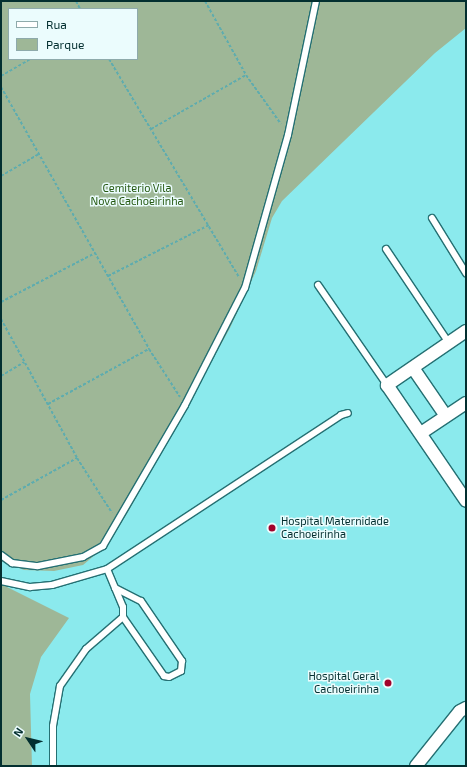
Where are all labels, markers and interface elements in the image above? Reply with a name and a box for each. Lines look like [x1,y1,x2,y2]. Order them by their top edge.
legend [8,8,138,60]
text: Rua [46,17,67,31]
text: Parque [46,37,84,51]
park label: Cemiterio Vila Nova Cachoeirinha [90,182,184,208]
place label: Hospital Maternidade Cachoeirinha [281,515,389,541]
marker: Hospital Maternidade Cachoeirinha [266,522,278,534]
place label: Hospital Geral Cachoeirinha [308,670,379,696]
marker: Hospital Geral Cachoeirinha [382,677,394,689]
north arrow [8,719,48,759]
text: N [10,725,25,739]

